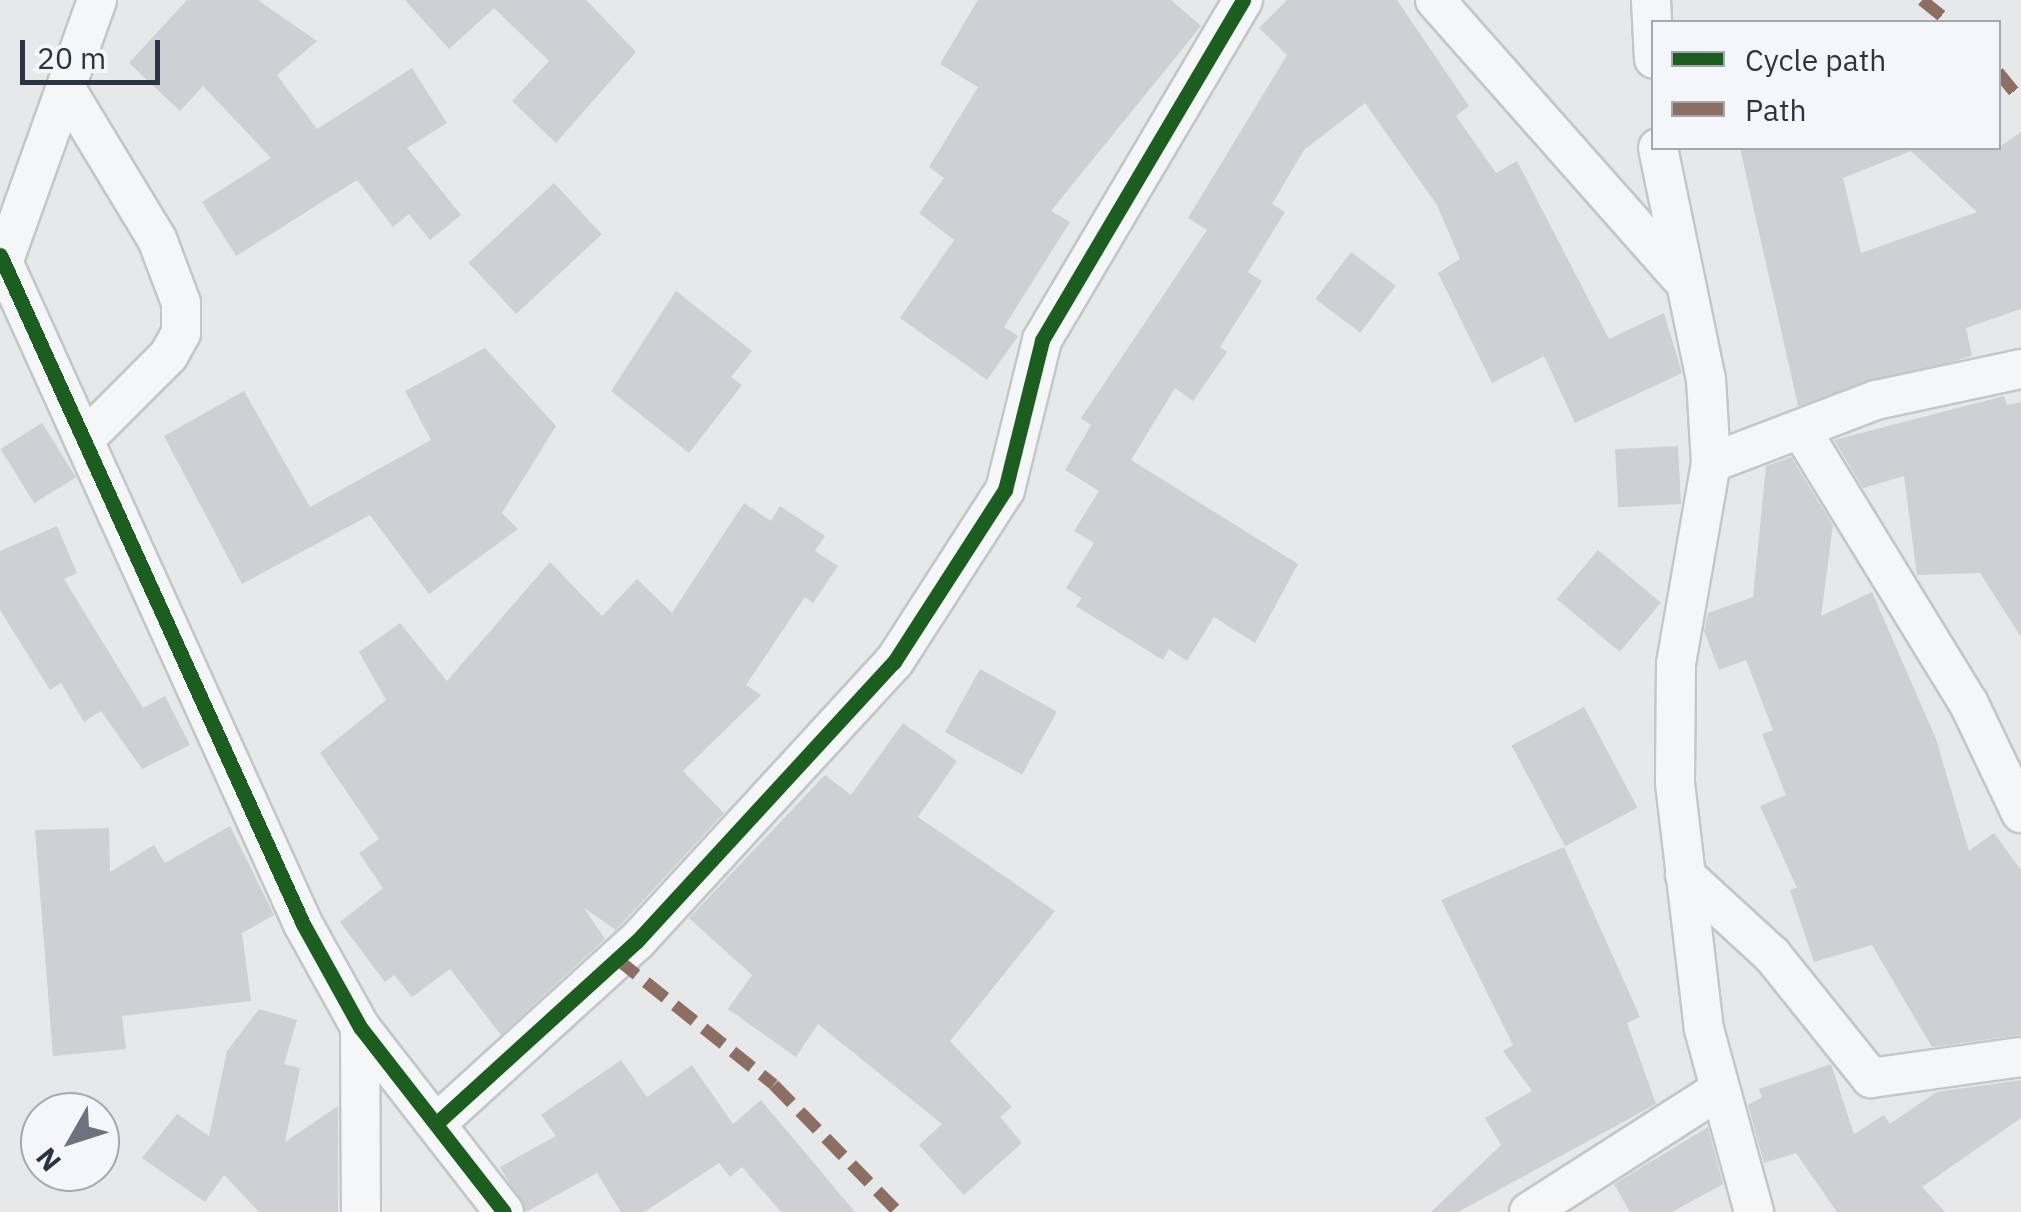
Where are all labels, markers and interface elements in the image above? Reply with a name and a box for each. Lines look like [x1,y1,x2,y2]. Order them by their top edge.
scale bar [25,20,165,82]
legend [1651,20,2001,150]
text: 20 m [37,38,106,77]
text: Cycle path [1745,40,1886,79]
text: Path [1745,90,1806,129]
north arrow [20,1092,120,1192]
text: N [27,1140,69,1179]

